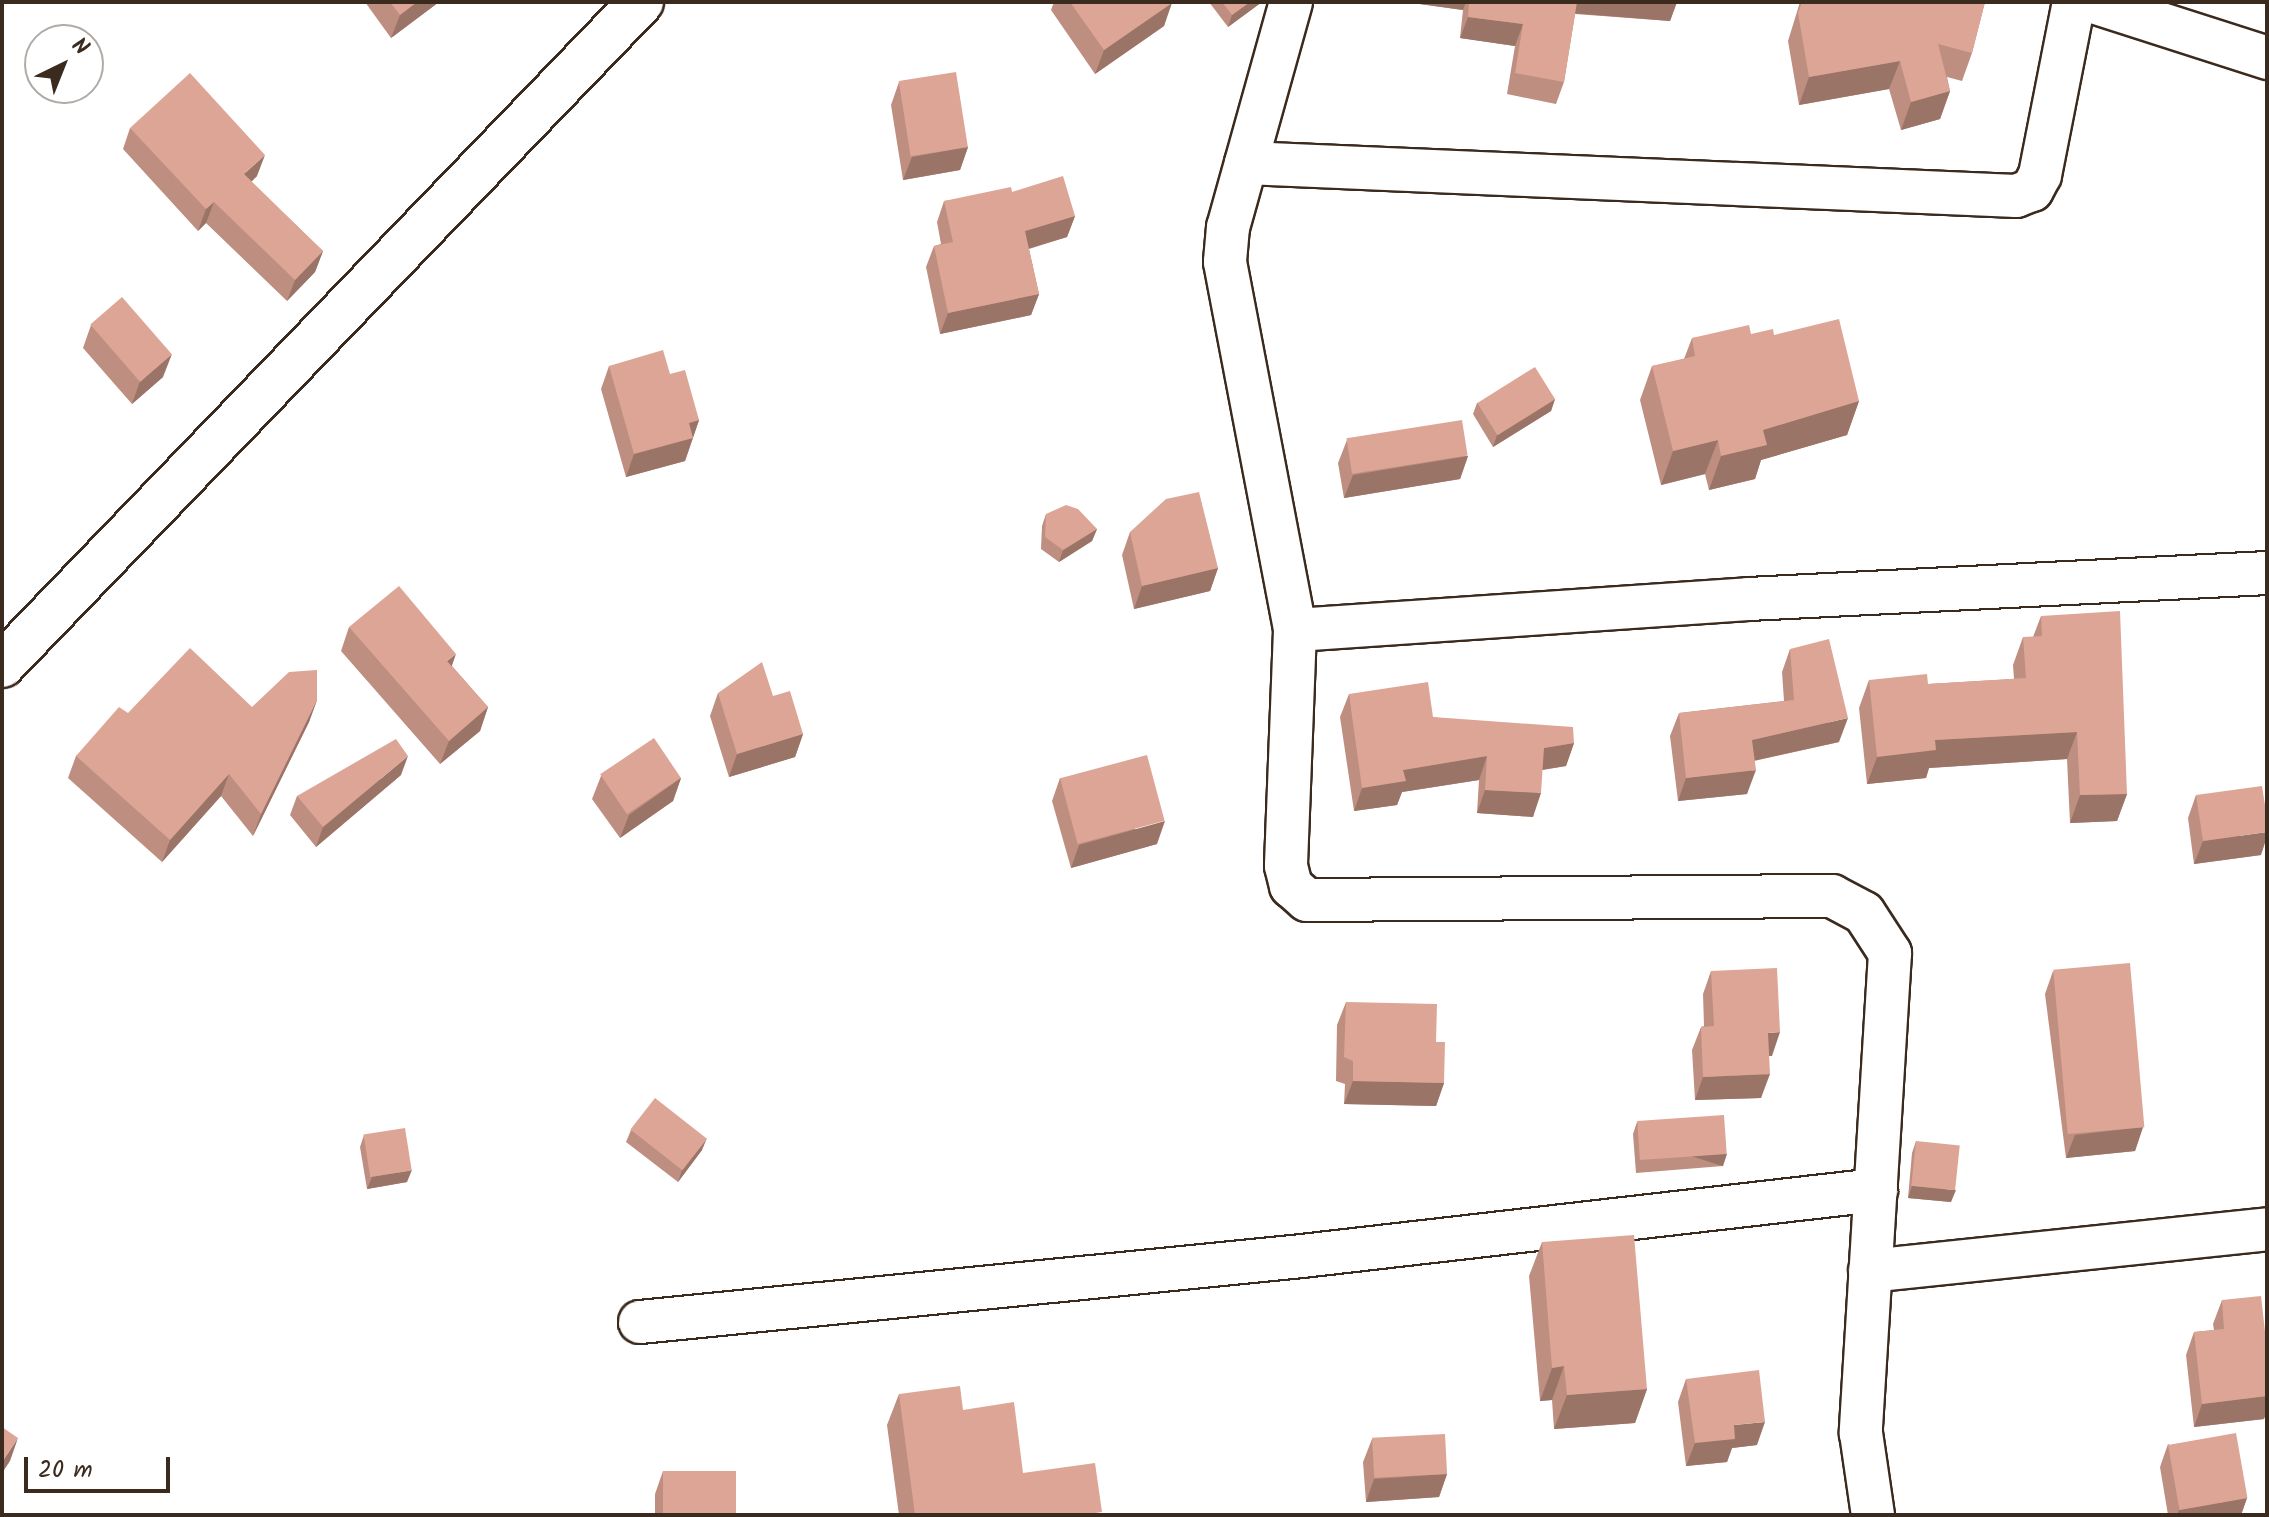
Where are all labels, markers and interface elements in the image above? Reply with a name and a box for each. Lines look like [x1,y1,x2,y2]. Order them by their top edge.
north arrow [24,24,104,104]
text: N [62,30,96,65]
scale bar [28,1441,174,1491]
text: 20 m [38,1451,93,1490]

